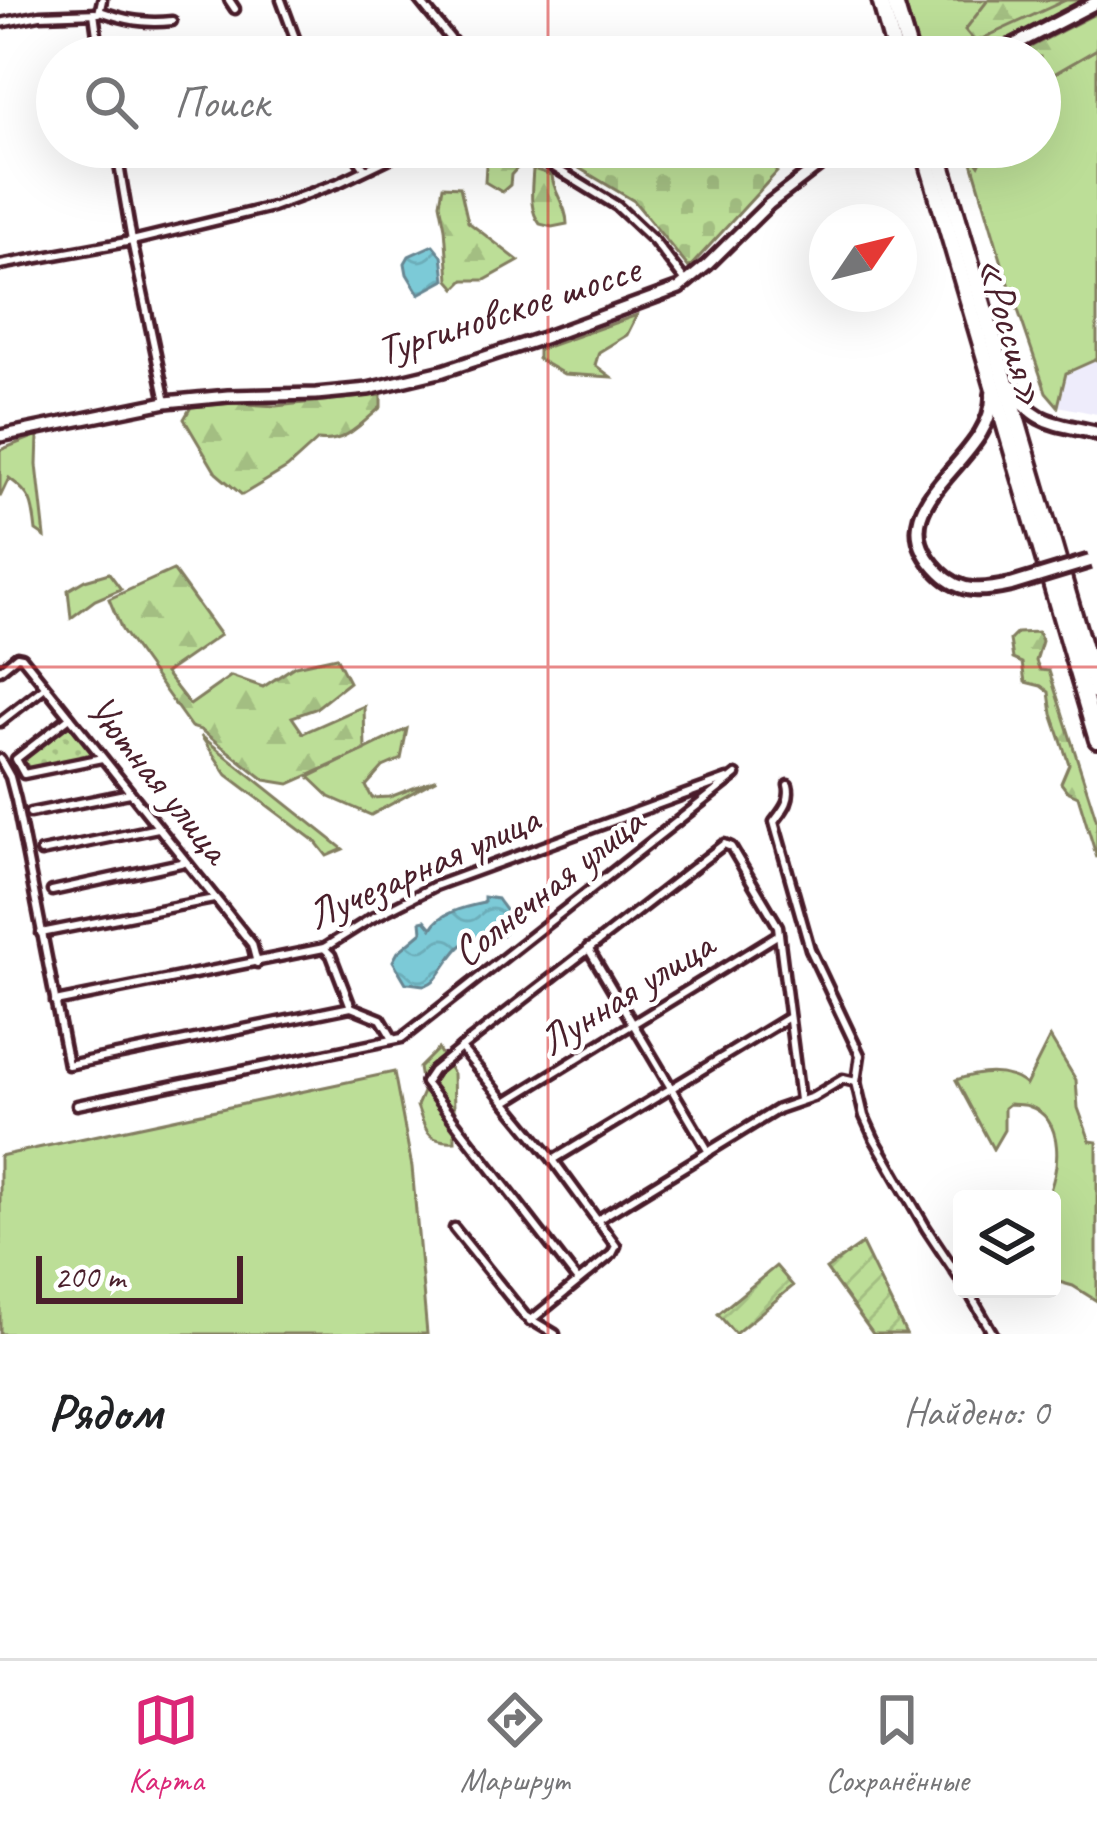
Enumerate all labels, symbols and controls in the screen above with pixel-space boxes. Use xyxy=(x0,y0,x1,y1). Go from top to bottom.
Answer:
search box xyxy=(36,36,1061,168)
icon: search xyxy=(78,69,144,135)
text: Поиск xyxy=(174,74,269,131)
north arrow xyxy=(809,204,917,312)
street label: Тургиновское шоссе xyxy=(370,242,649,377)
street label: «Россия» xyxy=(964,250,1058,412)
street label: Уютная улица xyxy=(74,684,244,877)
street label: Лучезарная улица xyxy=(299,791,550,942)
street label: Солнечная улица xyxy=(441,794,657,978)
street label: Лунная улица xyxy=(529,917,726,1067)
map controls xyxy=(953,1190,1061,1298)
button: layers xyxy=(953,1190,1061,1298)
scale bar xyxy=(36,1250,243,1303)
text: 200 m xyxy=(54,1256,125,1298)
text: Рядом xyxy=(48,1380,162,1444)
text: Найдено: 0 xyxy=(904,1388,1049,1437)
tab: Карта xyxy=(128,1687,204,1801)
tab: Маршрут xyxy=(460,1687,569,1801)
tab: Сохранённые xyxy=(825,1687,969,1801)

